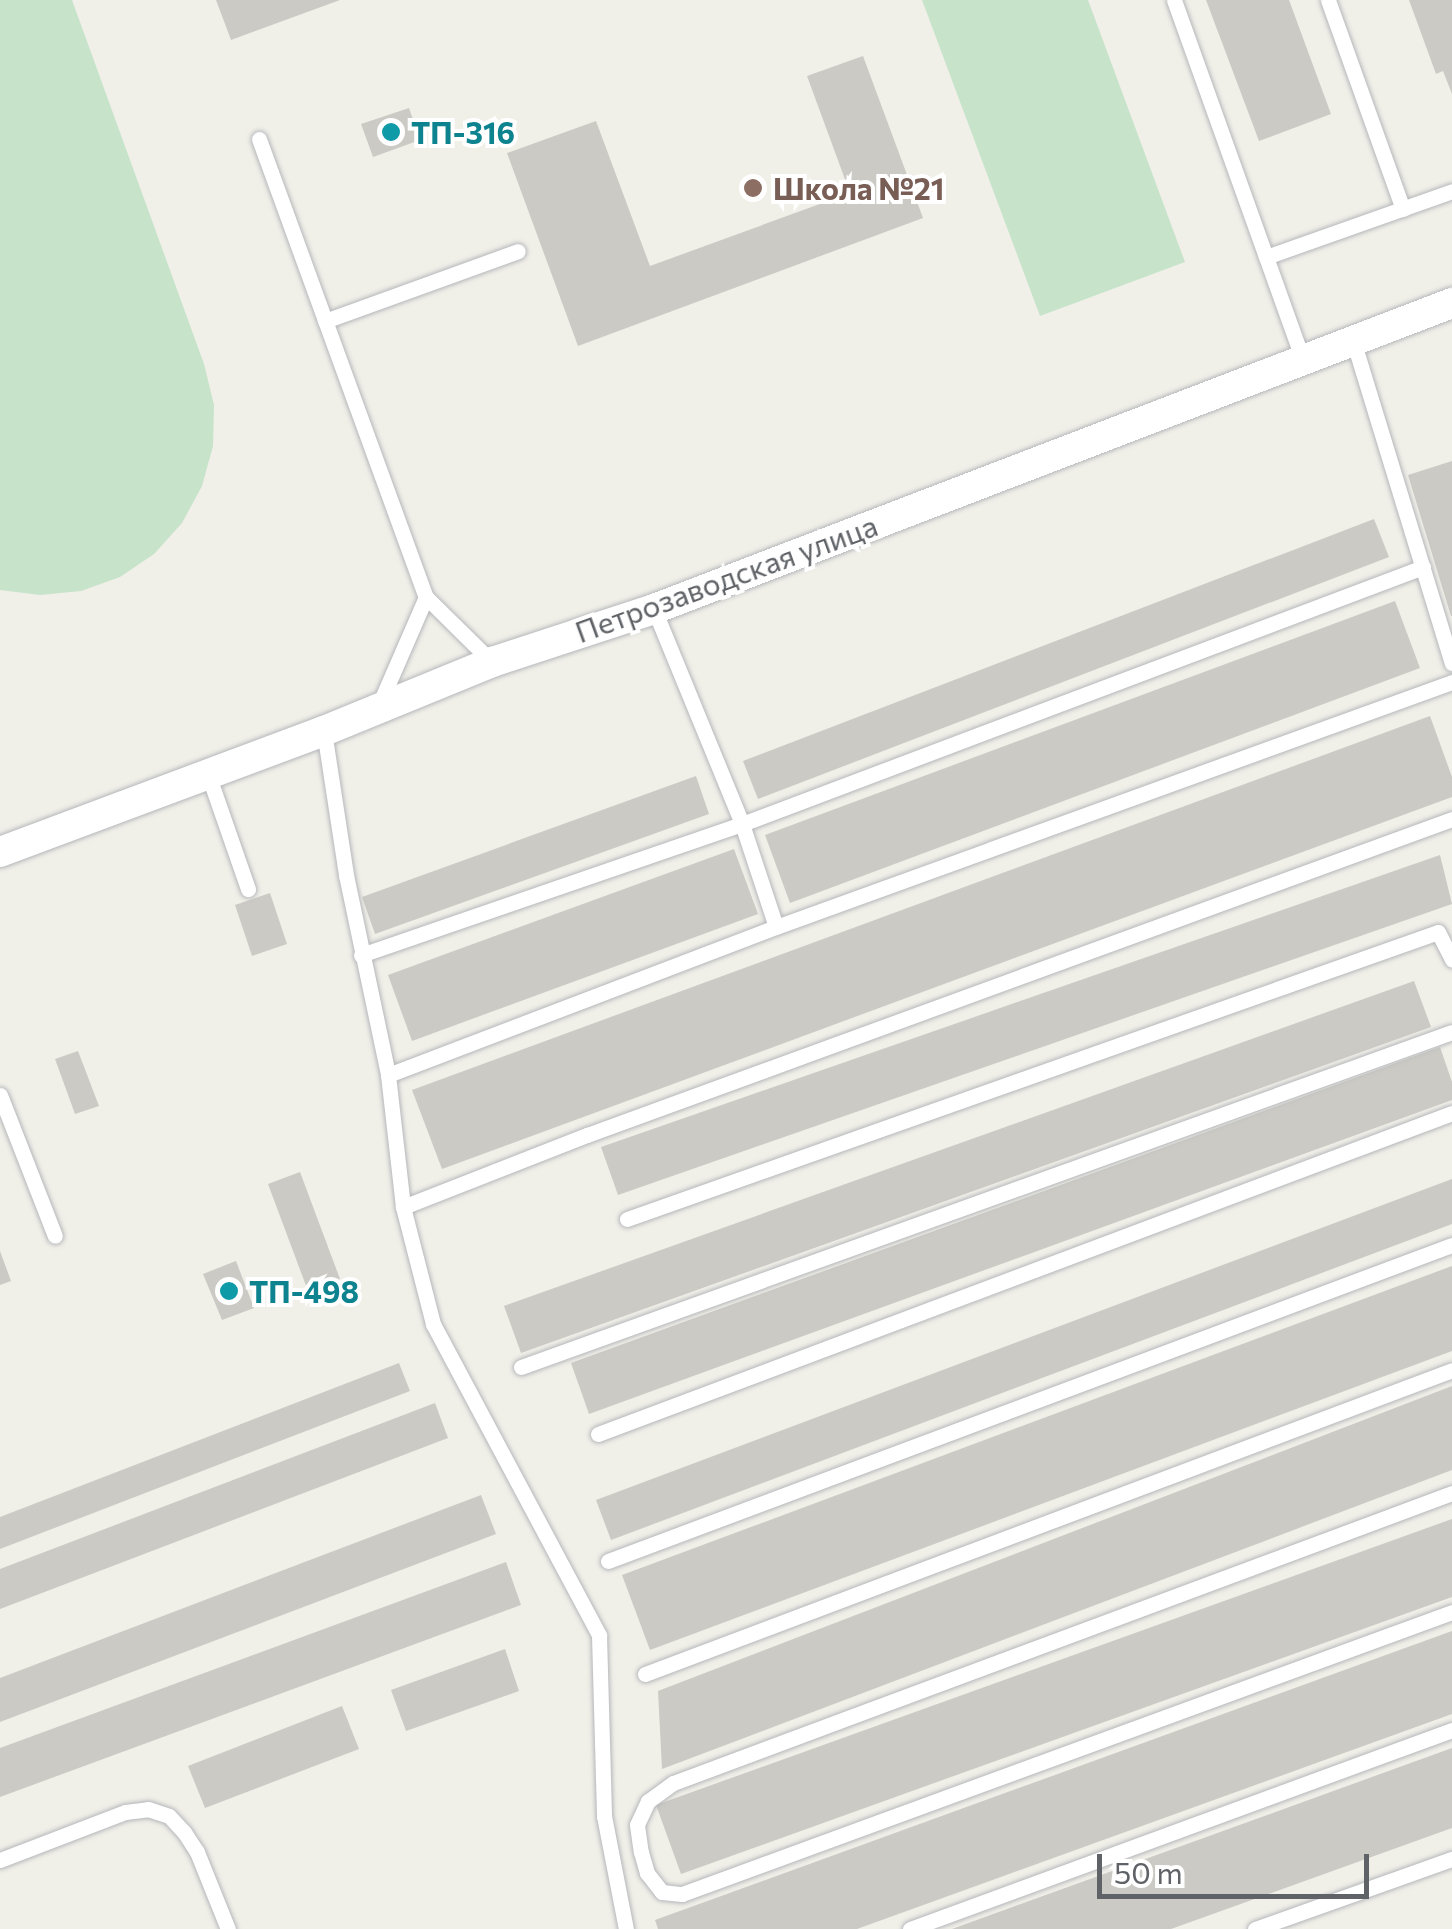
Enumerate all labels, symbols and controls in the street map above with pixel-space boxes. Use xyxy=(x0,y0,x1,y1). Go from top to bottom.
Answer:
place label: ТП-316 xyxy=(411,114,515,150)
marker: ТП-316 xyxy=(380,121,402,143)
place label: Школа №21 xyxy=(773,170,944,206)
marker: Школа №21 xyxy=(742,177,764,199)
street label: Петрозаводская улица xyxy=(570,507,882,649)
place label: ТП-498 xyxy=(249,1273,359,1309)
marker: ТП-498 xyxy=(218,1280,240,1302)
scale bar xyxy=(1102,1834,1374,1896)
text: 50 m xyxy=(1114,1853,1183,1890)

